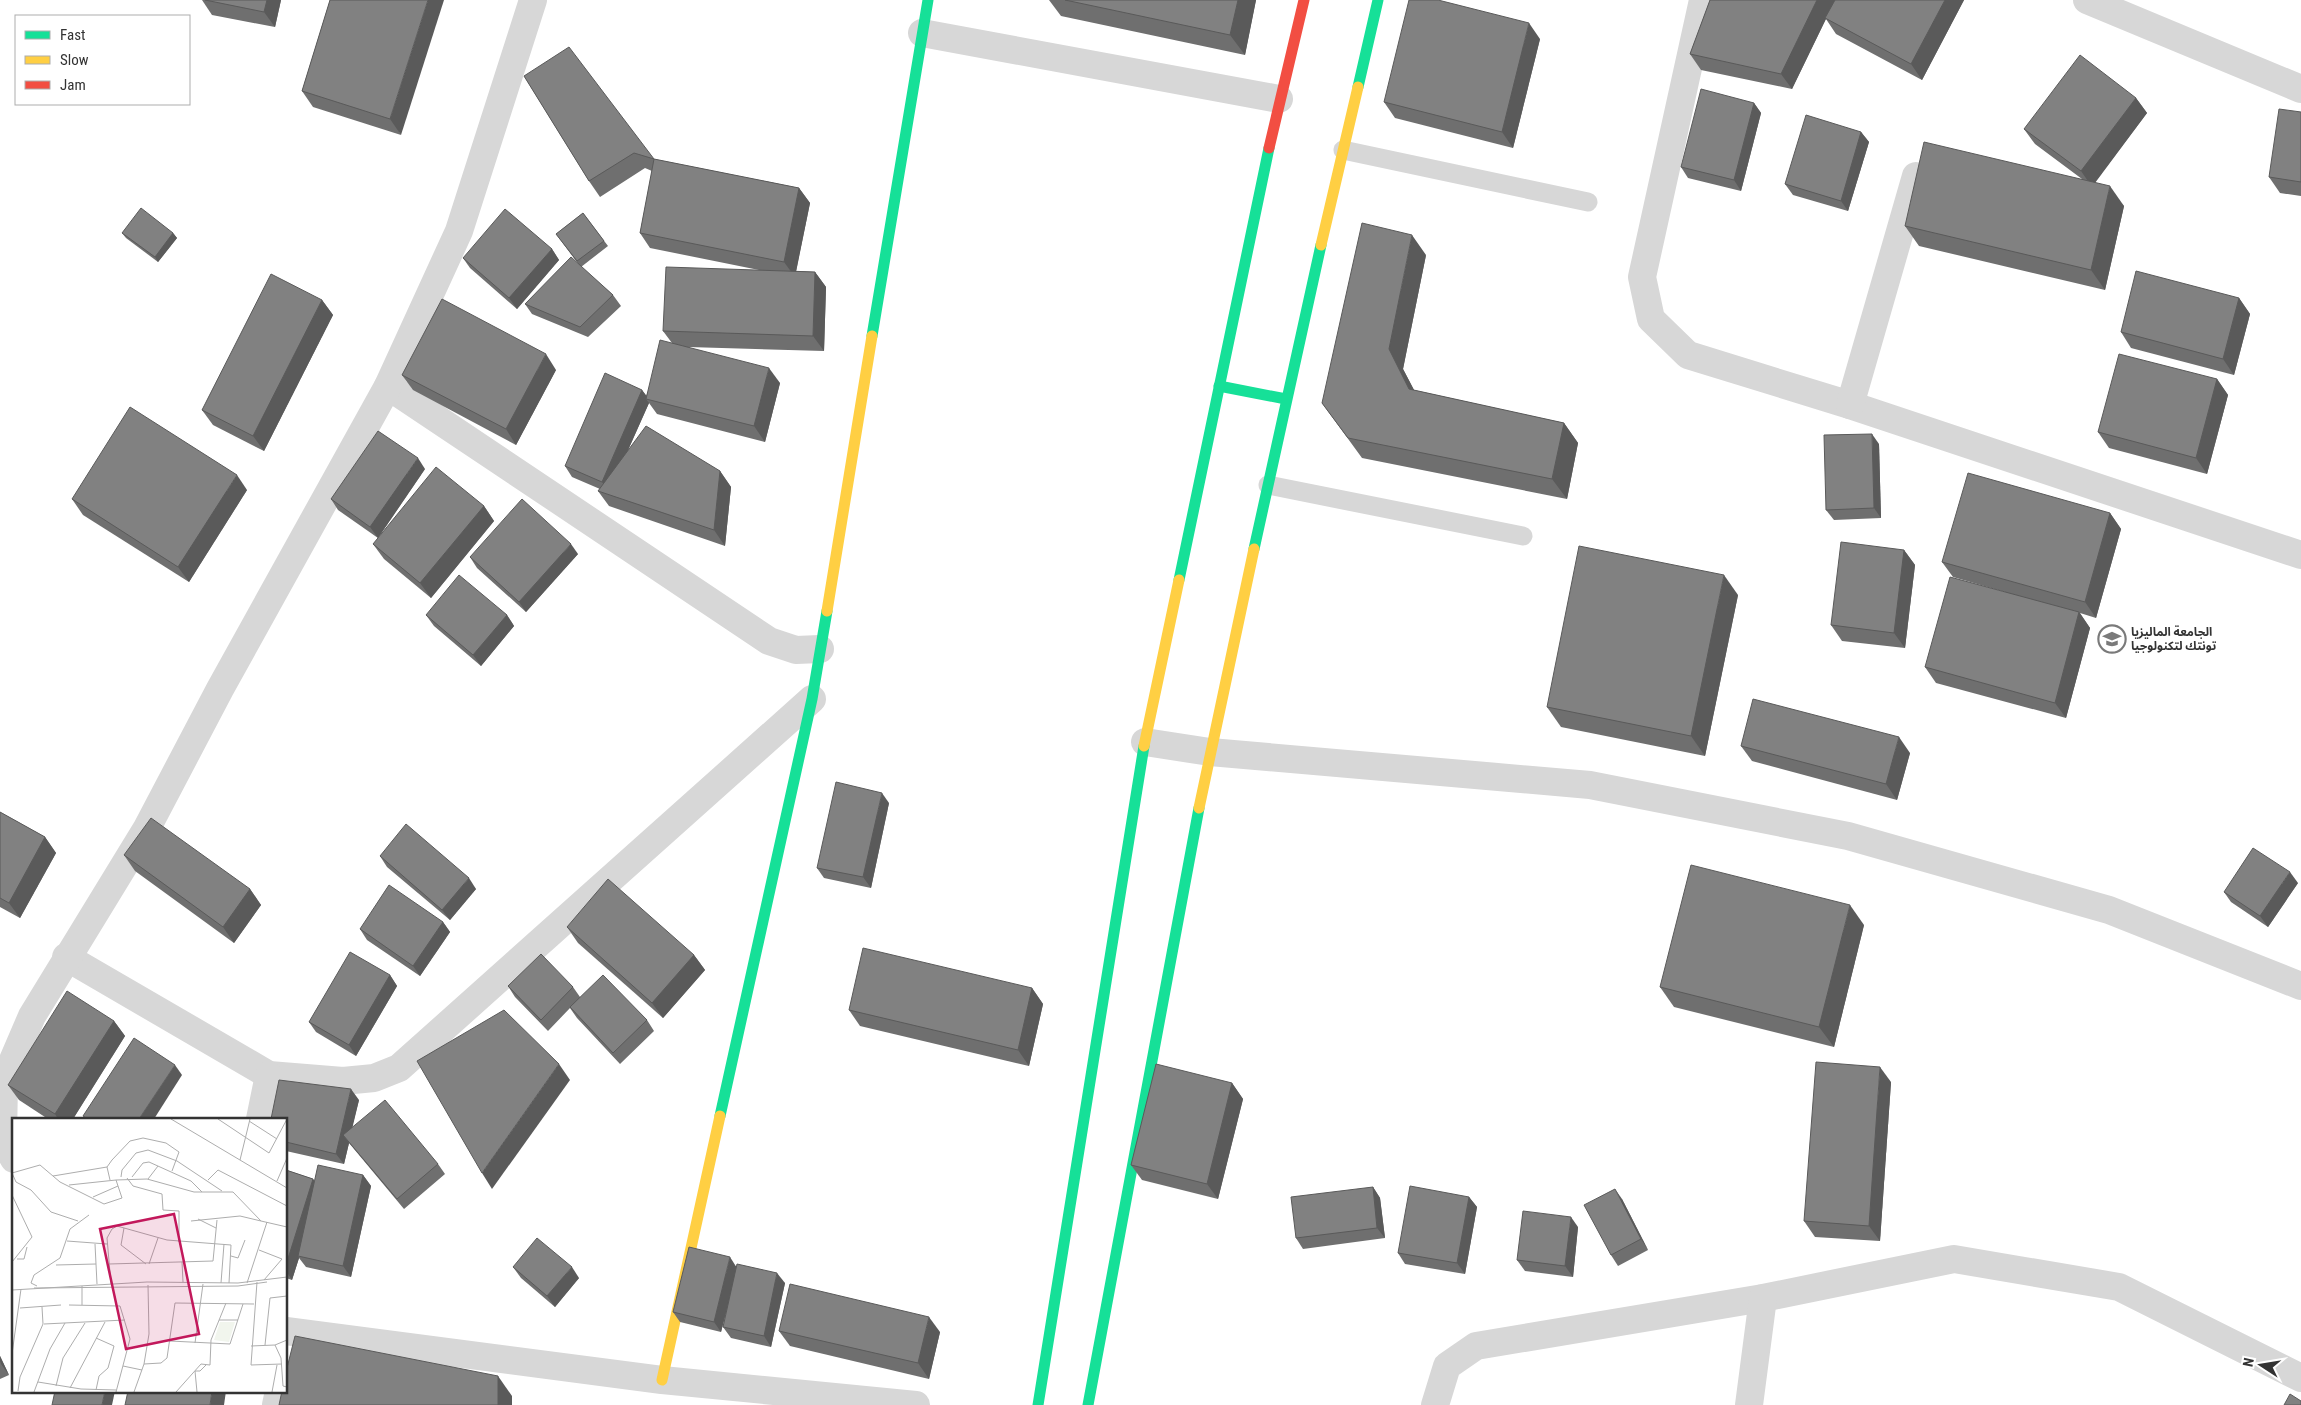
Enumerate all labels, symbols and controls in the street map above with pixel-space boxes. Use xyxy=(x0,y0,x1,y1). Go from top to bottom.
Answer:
legend xyxy=(15,15,190,105)
text: Fast xyxy=(60,26,85,44)
text: Slow xyxy=(60,51,89,69)
text: Jam xyxy=(60,76,86,94)
school or university icon: الجامعة الماليزيا تونتك لتكنولوجيا xyxy=(2097,624,2127,654)
place label: الجامعة الماليزيا تونتك لتكنولوجيا xyxy=(2131,625,2217,653)
inset map xyxy=(12,1118,288,1392)
north arrow xyxy=(2236,1340,2286,1390)
text: N xyxy=(2240,1356,2257,1368)

